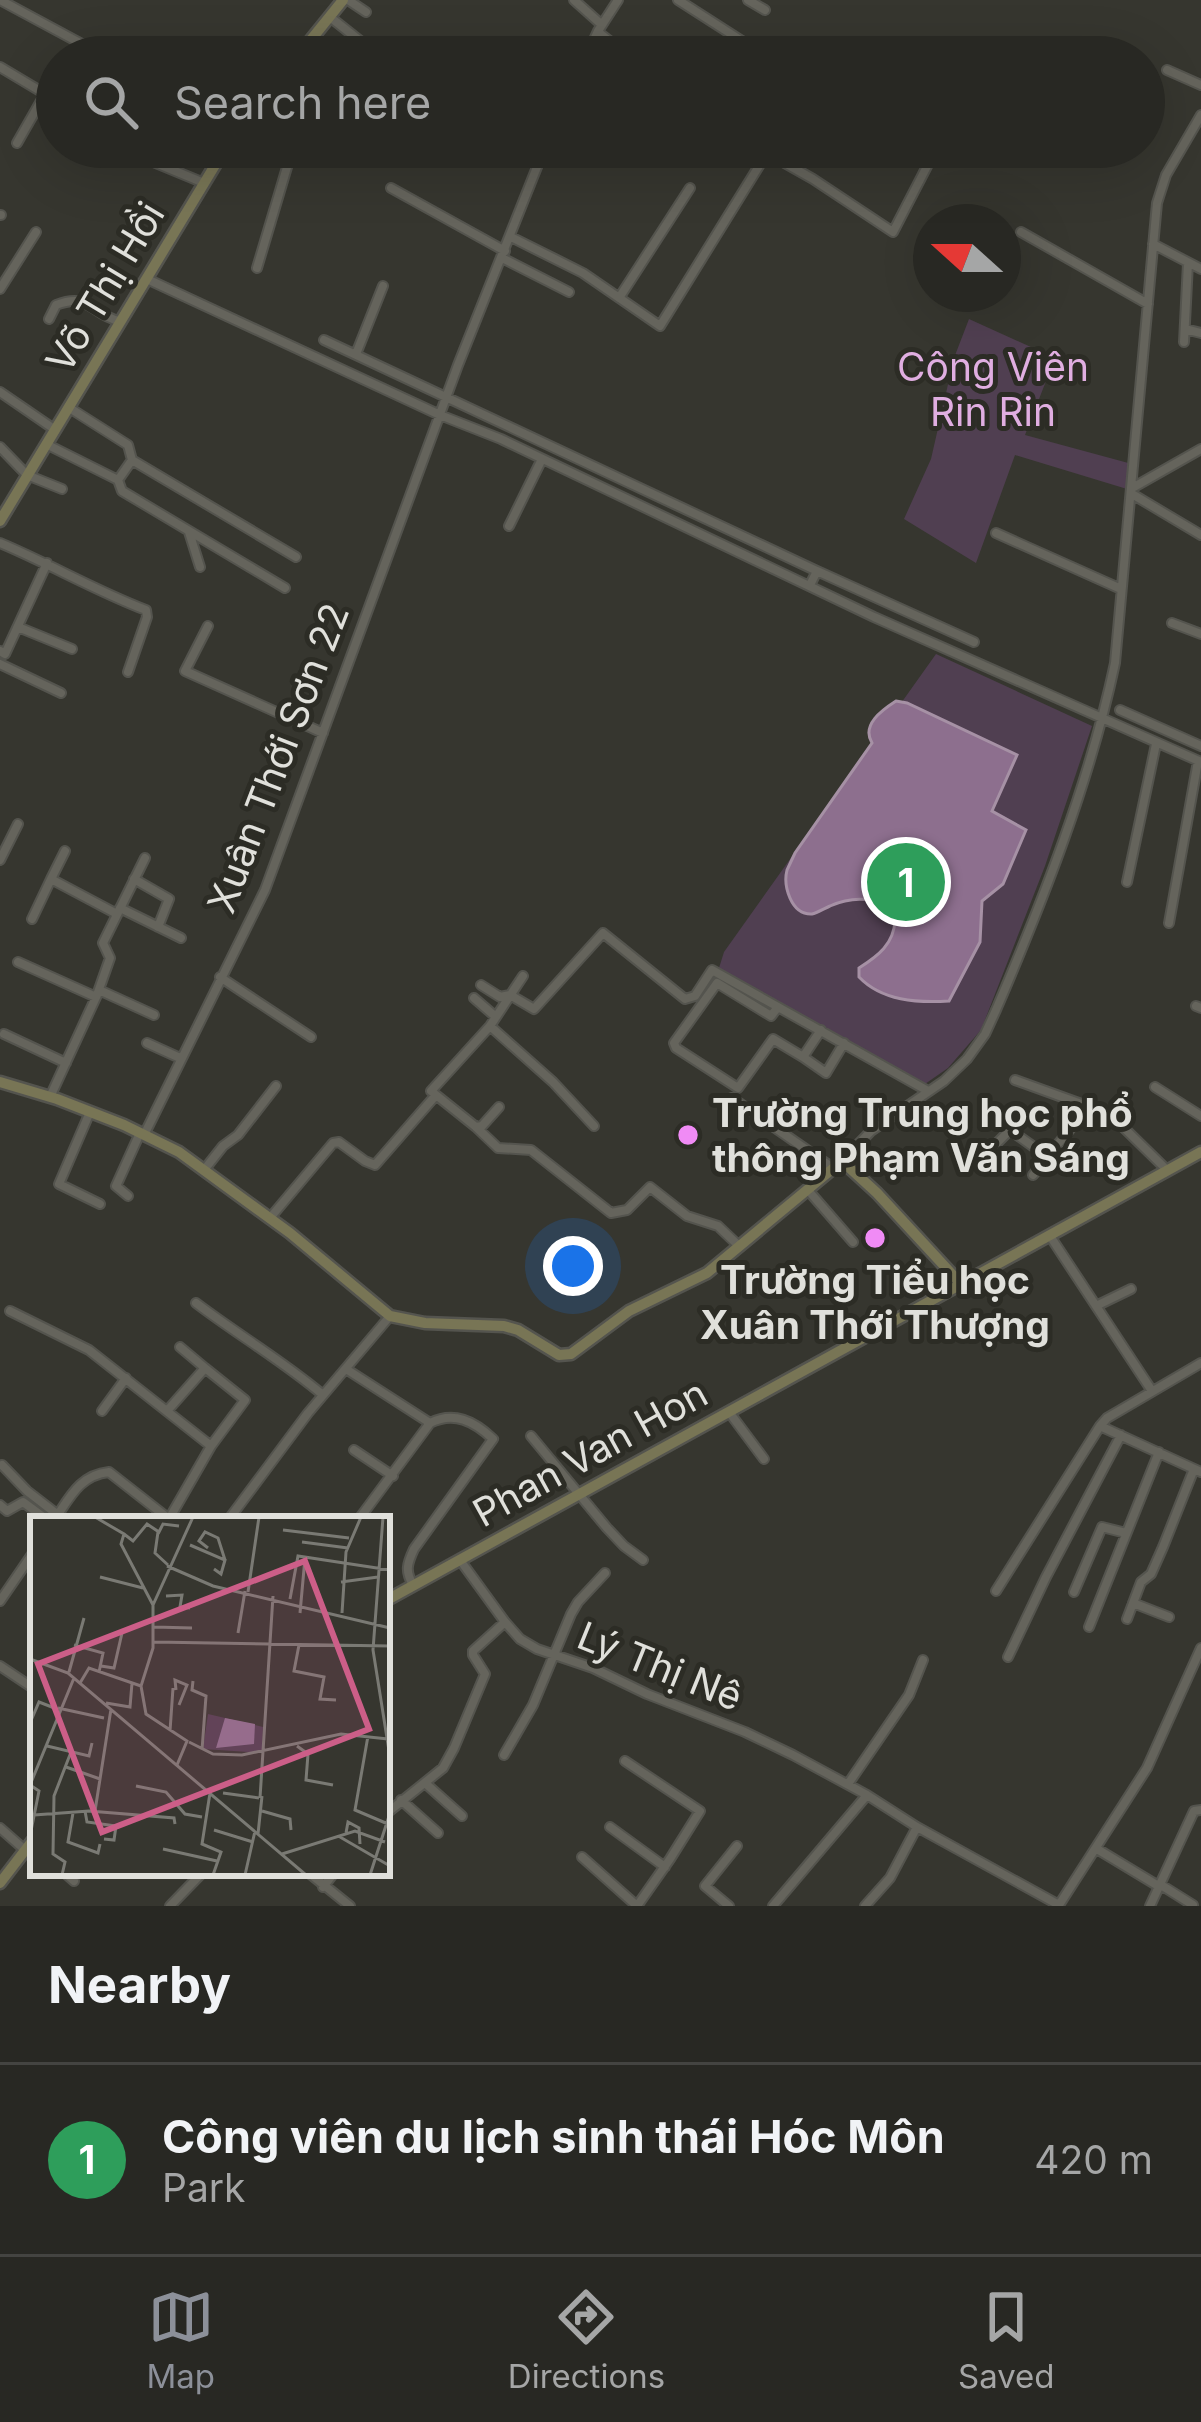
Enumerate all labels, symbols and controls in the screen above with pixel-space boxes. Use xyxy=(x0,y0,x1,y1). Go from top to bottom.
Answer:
search box xyxy=(36,36,1165,168)
icon: search xyxy=(78,69,144,135)
text: Search here xyxy=(174,75,431,130)
street label: Võ Thị Hồi xyxy=(36,193,174,380)
north arrow xyxy=(913,204,1021,312)
park label: Công Viên Rin Rin xyxy=(897,343,1089,435)
street label: Xuân Thới Sơn 22 xyxy=(197,597,358,919)
pin: 1 xyxy=(867,837,945,927)
place label: Trường Trung học phổ thông Phạm Văn Sáng xyxy=(712,1089,1133,1181)
marker: Trường Trung học phổ thông Phạm Văn Sáng xyxy=(675,1122,701,1148)
marker: Trường Tiểu học Xuân Thới Thượng xyxy=(862,1225,888,1251)
your location xyxy=(543,1236,603,1296)
place label: Trường Tiểu học Xuân Thới Thượng xyxy=(700,1256,1050,1348)
street label: Phan Van Hon xyxy=(465,1369,715,1536)
inset map xyxy=(30,1516,390,1876)
street label: Lý Thị Nê xyxy=(571,1611,749,1720)
text: Nearby xyxy=(48,1954,231,2015)
text: Công viên du lịch sinh thái Hóc Môn xyxy=(162,2109,945,2164)
text: 1 xyxy=(79,2136,95,2183)
text: 420 m xyxy=(1034,2136,1153,2183)
text: Park xyxy=(162,2164,246,2211)
tab: Map xyxy=(146,2284,215,2396)
tab: Directions xyxy=(508,2284,665,2396)
tab: Saved xyxy=(958,2284,1055,2396)

